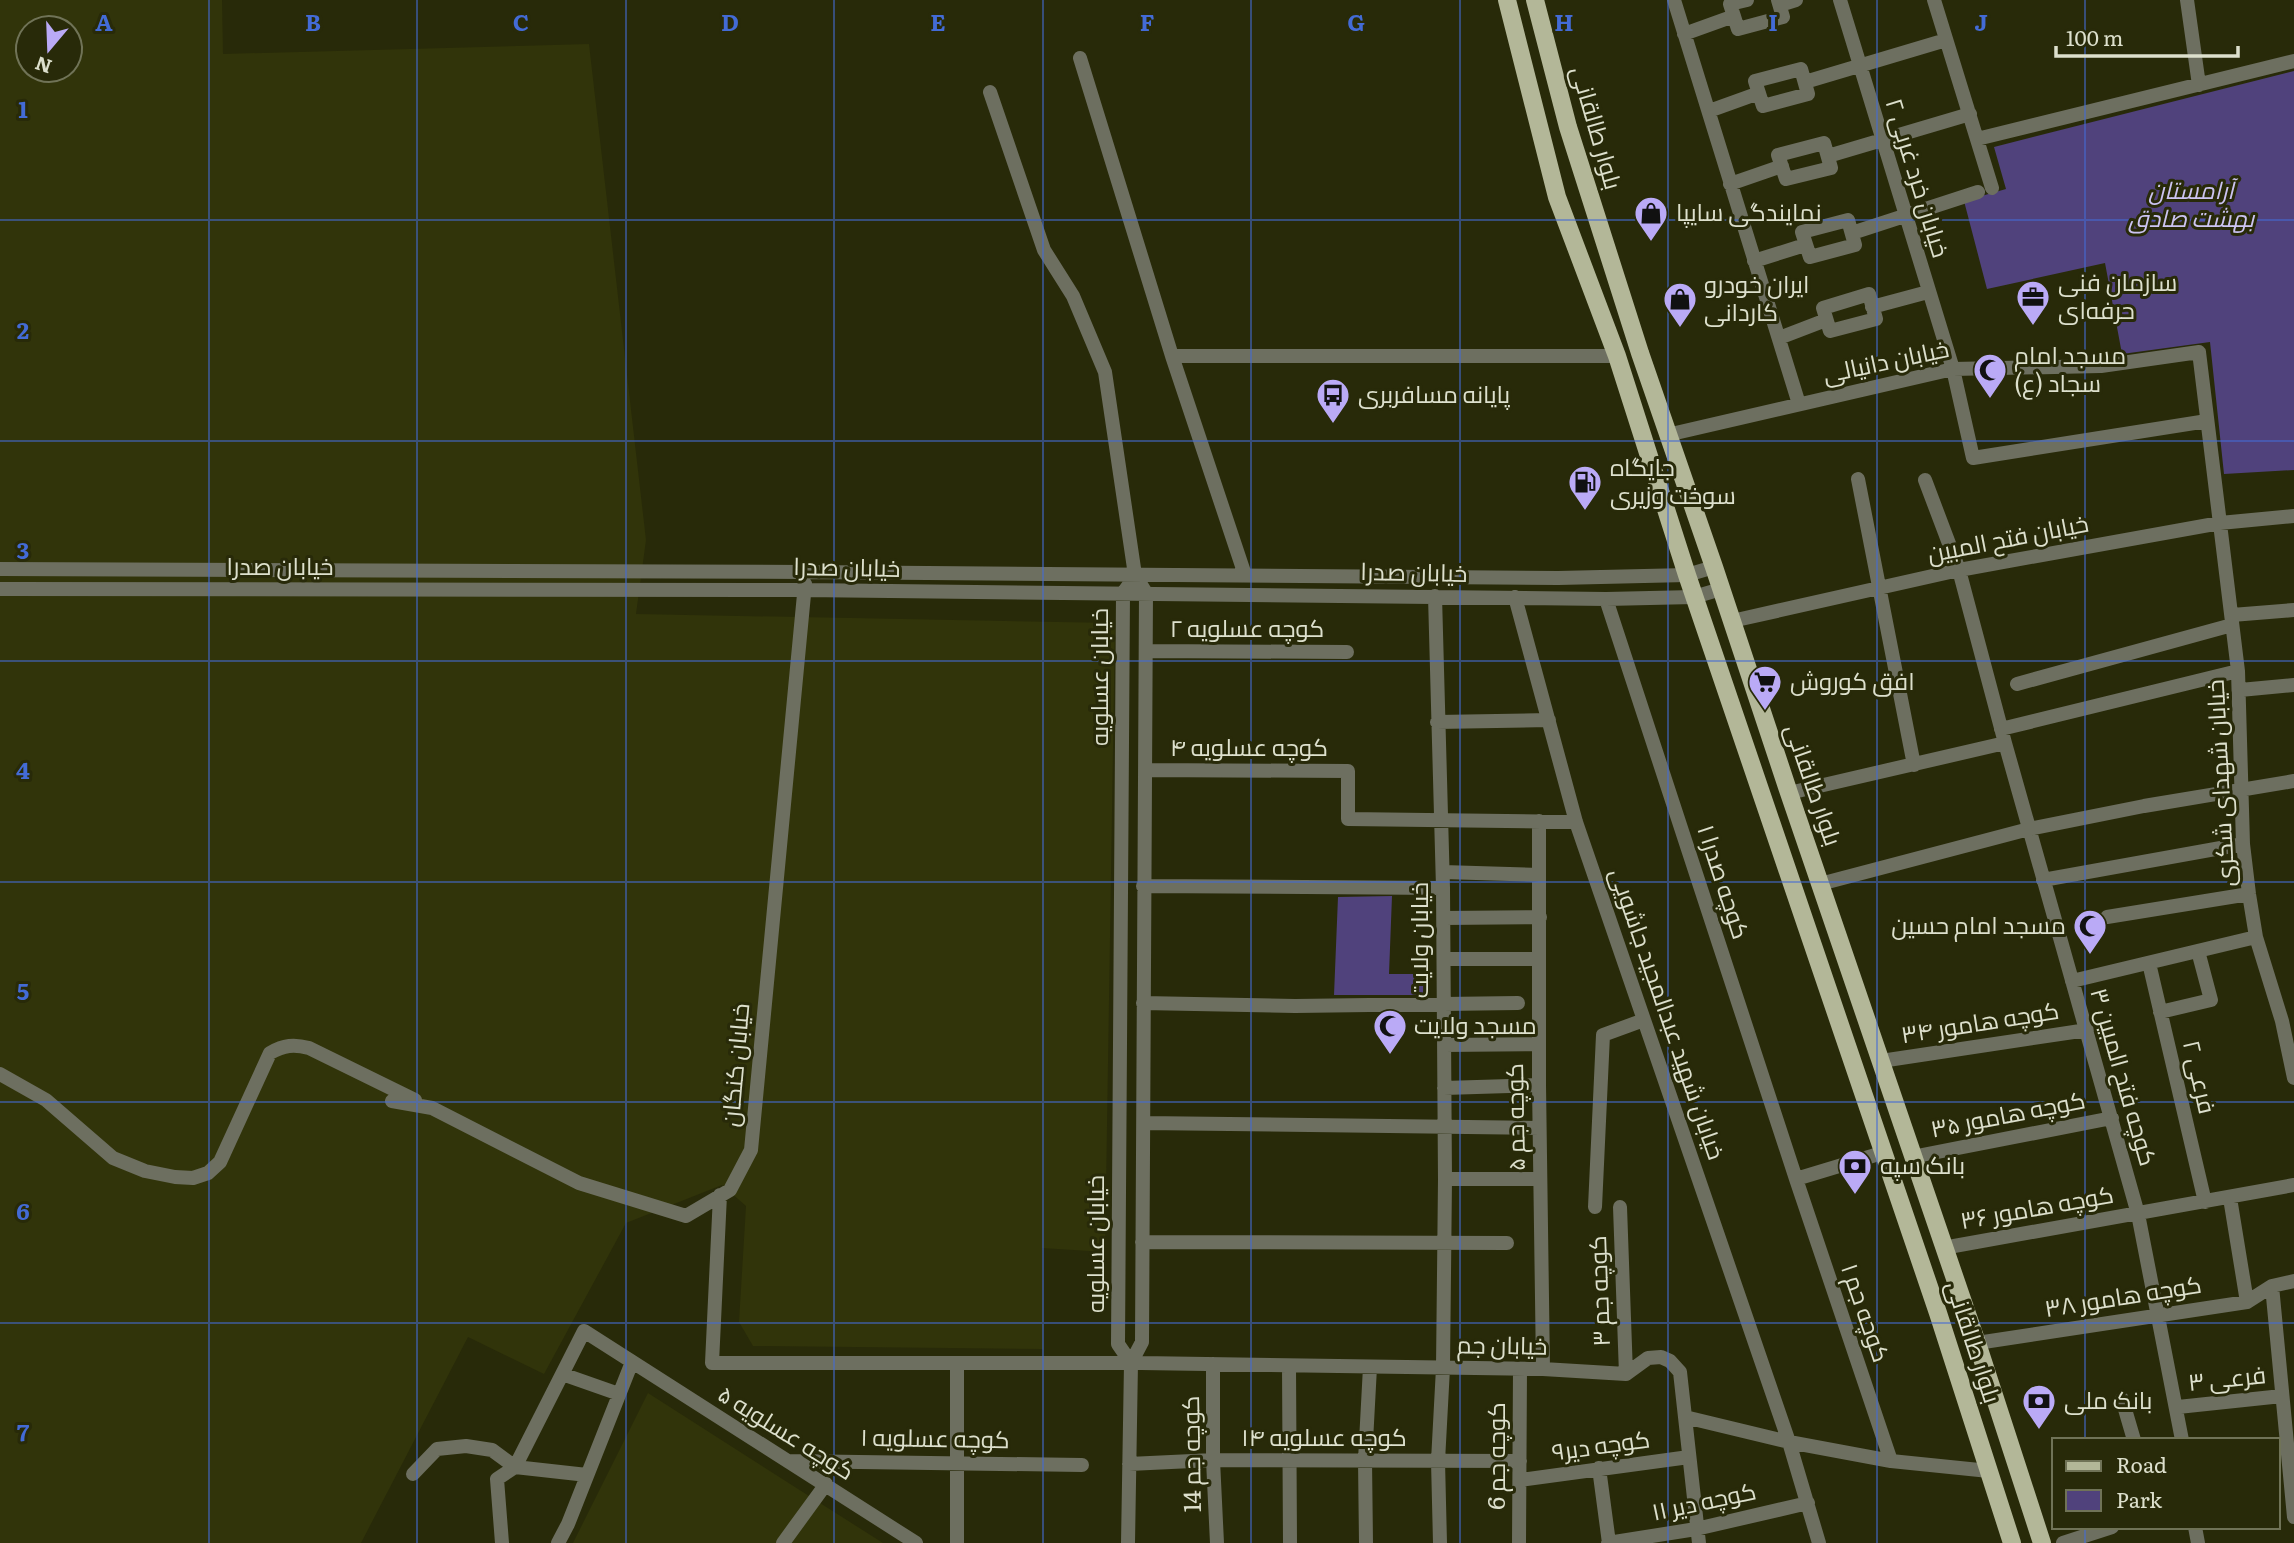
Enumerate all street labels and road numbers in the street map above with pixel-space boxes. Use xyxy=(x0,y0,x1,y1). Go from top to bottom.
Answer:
street label: بلوار طالقانی xyxy=(1564,62,1633,193)
street label: خیابان خرد غربی ۲ xyxy=(1879,93,1960,261)
street label: خیابان دانیالی xyxy=(1819,329,1952,390)
street label: خیابان فتح المبین xyxy=(1924,504,2091,570)
street label: خیابان صدرا xyxy=(226,547,334,582)
street label: خیابان صدرا xyxy=(793,547,901,584)
street label: خیابان صدرا xyxy=(1360,552,1468,589)
street label: خیابان عسلویه xyxy=(1080,608,1115,746)
street label: کوچه عسلویه ۲ xyxy=(1170,609,1324,645)
street label: خیابان شهدای شکری xyxy=(2196,679,2241,888)
street label: بلوار طالقانی xyxy=(1778,719,1853,850)
street label: کوچه عسلویه ۴ xyxy=(1170,728,1328,764)
street label: کوچه صدرا ۱ xyxy=(1689,820,1760,943)
street label: خیابان شهید عبدالمجید جاشویی xyxy=(1603,863,1736,1164)
street label: خیابان ولایت xyxy=(1400,882,1435,998)
street label: کوچه فتح المبین ۳ xyxy=(2082,983,2168,1170)
street label: کوچه هامور ۳۴ xyxy=(1898,991,2061,1051)
street label: خیابان کنگان xyxy=(711,1002,756,1128)
street label: فرعی ۲ xyxy=(2176,1036,2227,1117)
street label: کوچه جم ۵ xyxy=(1495,1063,1533,1171)
street label: کوچه هامور ۳۵ xyxy=(1927,1080,2088,1146)
street label: خیابان عسلویه xyxy=(1076,1175,1111,1313)
street label: کوچه هامور ۳۶ xyxy=(1957,1175,2116,1237)
street label: کوچه جم ۳ xyxy=(1578,1235,1618,1347)
street label: کوچه جم ۱ xyxy=(1833,1258,1901,1367)
street label: کوچه هامور ۳۸ xyxy=(2042,1265,2204,1325)
street label: بلوار طالقانی xyxy=(1939,1276,2012,1407)
street label: خیابان جم xyxy=(1456,1325,1548,1363)
street label: فرعی ۳ xyxy=(2186,1355,2267,1398)
street label: کوچه عسلویه ۵ xyxy=(712,1375,862,1488)
street label: کوچه جم 14 xyxy=(1171,1395,1209,1513)
street label: کوچه جم 6 xyxy=(1477,1402,1513,1510)
street label: کوچه عسلویه ۱ xyxy=(860,1418,1010,1456)
street label: کوچه عسلویه ۱۴ xyxy=(1241,1418,1407,1454)
street label: کوچه دیر۹ xyxy=(1549,1419,1652,1469)
street label: کوچه دیر ۱۱ xyxy=(1648,1471,1759,1529)

